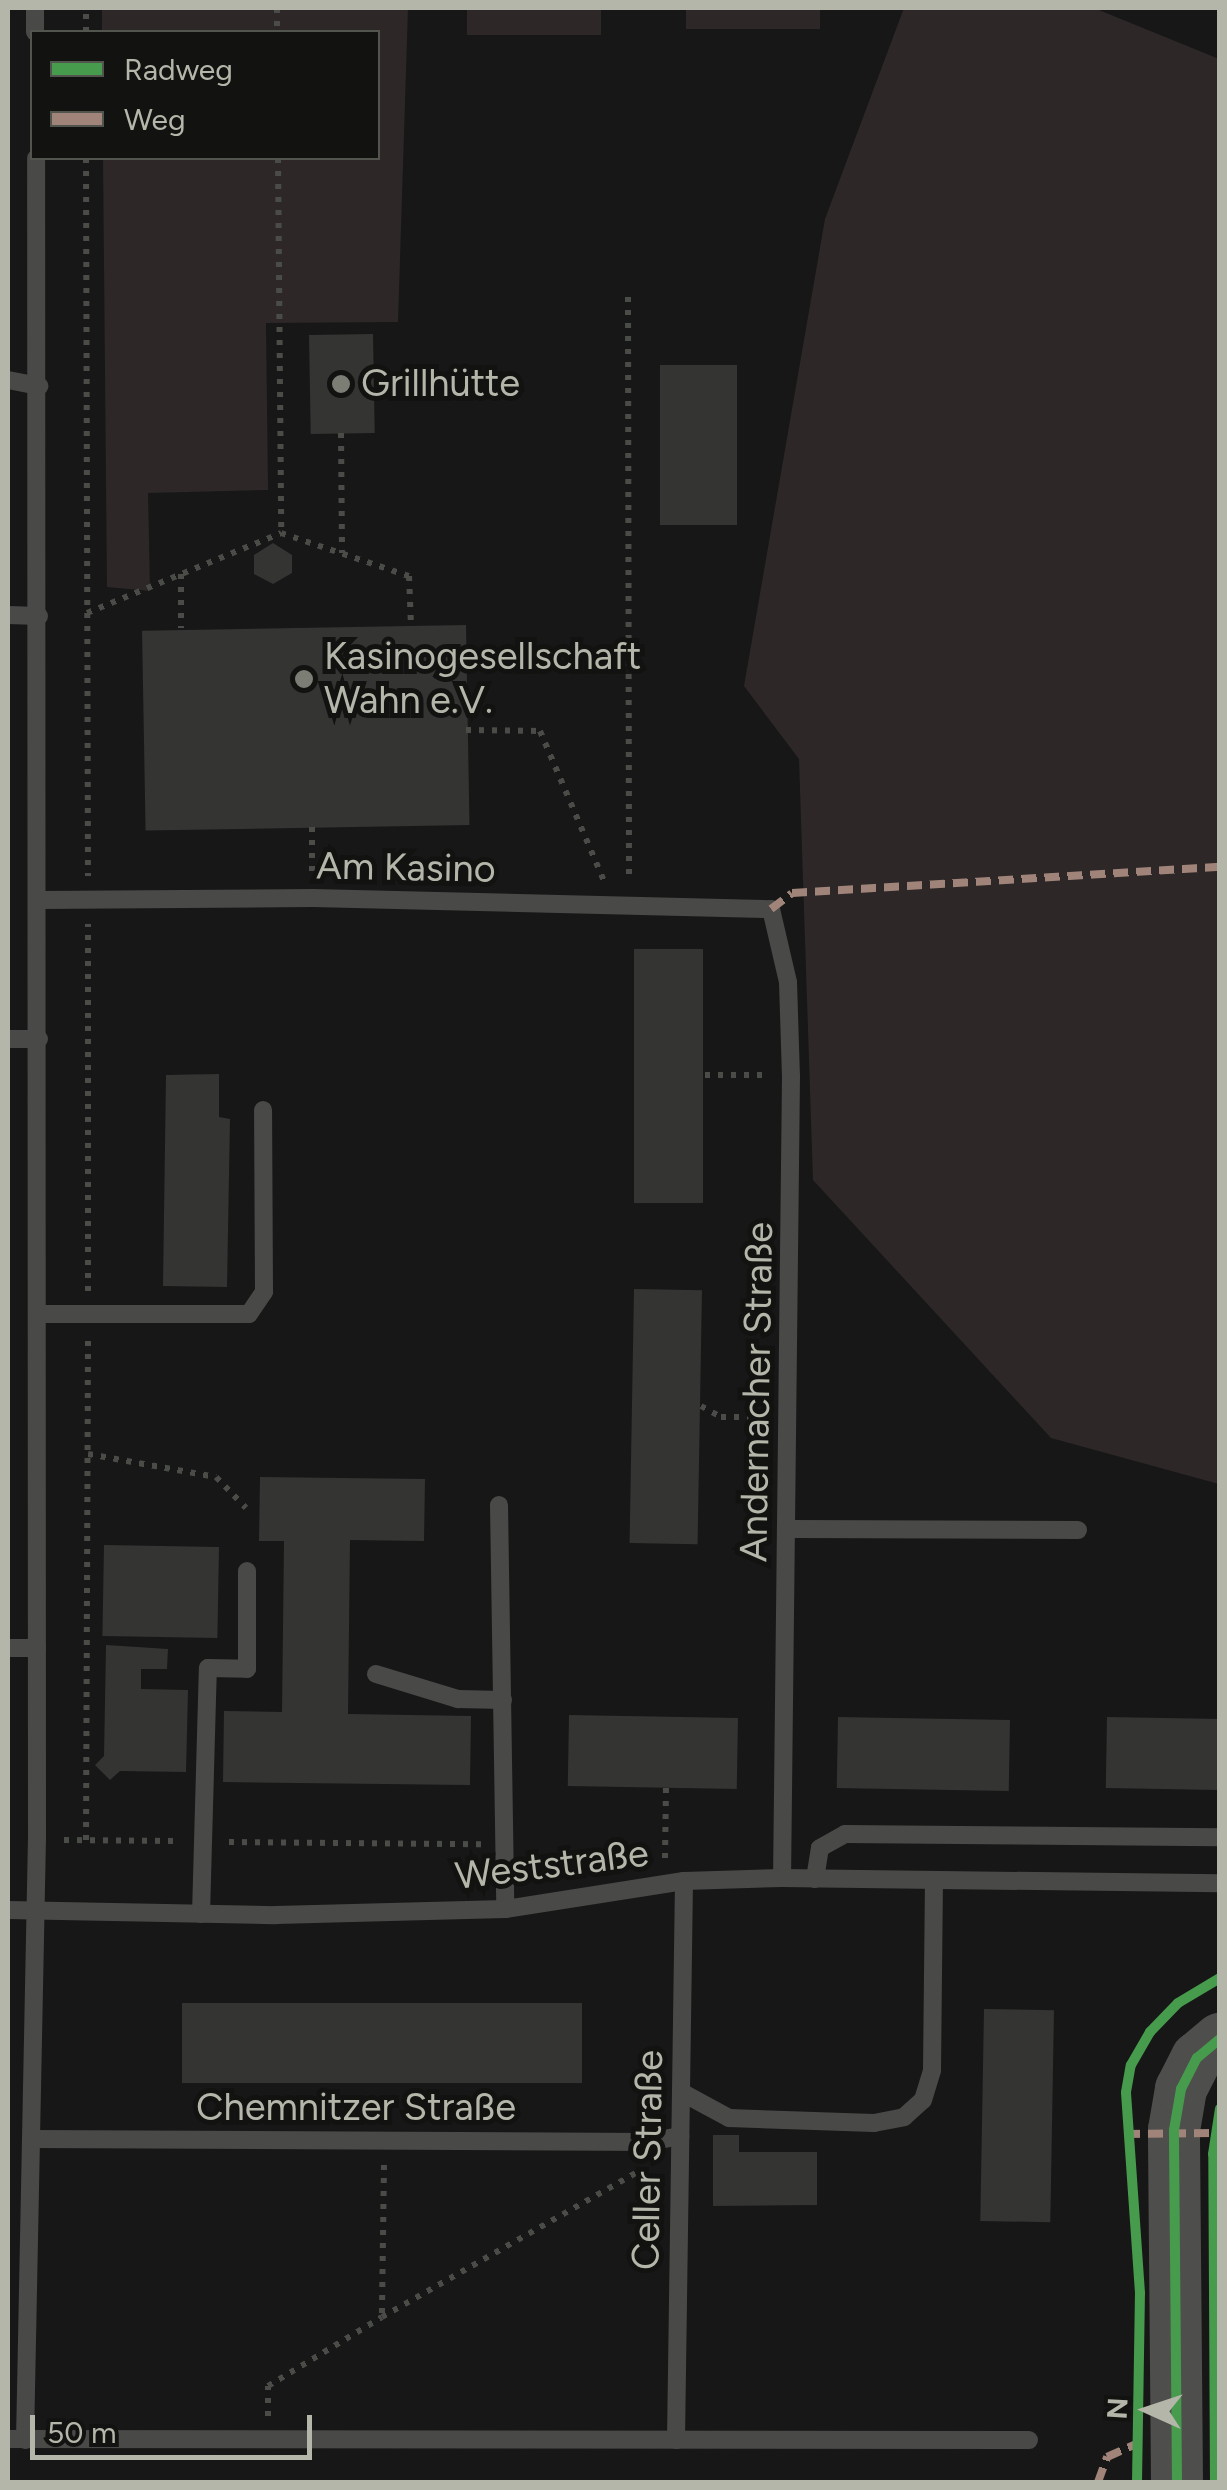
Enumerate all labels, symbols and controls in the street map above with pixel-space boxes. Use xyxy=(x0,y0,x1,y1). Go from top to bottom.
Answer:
legend xyxy=(30,30,380,160)
text: Radweg xyxy=(124,51,233,88)
text: Weg xyxy=(124,101,186,138)
place label: Grillhütte xyxy=(361,361,520,407)
marker: Grillhütte xyxy=(330,373,352,395)
place label: Kasinogesellschaft Wahn e.V. xyxy=(324,634,641,724)
marker: Kasinogesellschaft Wahn e.V. xyxy=(293,668,315,690)
street label: Am Kasino xyxy=(316,844,496,892)
street label: Andernacher Straße xyxy=(731,1222,783,1562)
street label: Weststraße xyxy=(453,1831,651,1899)
street label: Celler Straße xyxy=(623,2050,673,2270)
street label: Chemnitzer Straße xyxy=(196,2085,516,2131)
north arrow xyxy=(1097,2360,1197,2460)
scale bar xyxy=(35,2395,318,2457)
text: N xyxy=(1099,2397,1135,2420)
text: 50 m xyxy=(47,2414,116,2451)

